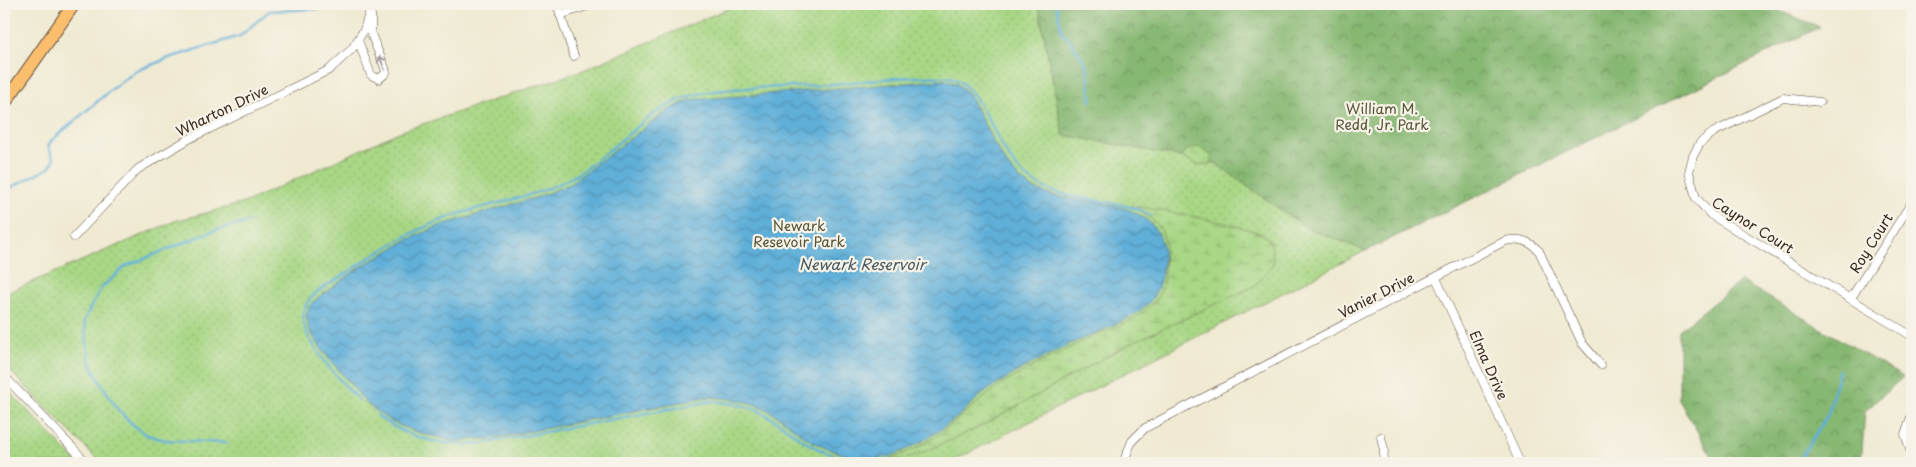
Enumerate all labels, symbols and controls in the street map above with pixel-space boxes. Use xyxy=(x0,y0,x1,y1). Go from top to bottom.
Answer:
one-way arrow xyxy=(377,56,386,71)
street label: Wharton Drive xyxy=(172,79,272,141)
park label: William M. Redd, Jr. Park xyxy=(1335,98,1429,135)
street label: Caynor Court xyxy=(1708,191,1798,259)
street label: Roy Court xyxy=(1844,209,1898,277)
park label: Newark Resevoir Park xyxy=(753,215,846,252)
water label: Newark Reservoir xyxy=(799,252,928,275)
street label: Vanier Drive xyxy=(1334,267,1418,323)
street label: Elma Drive xyxy=(1464,327,1514,403)

